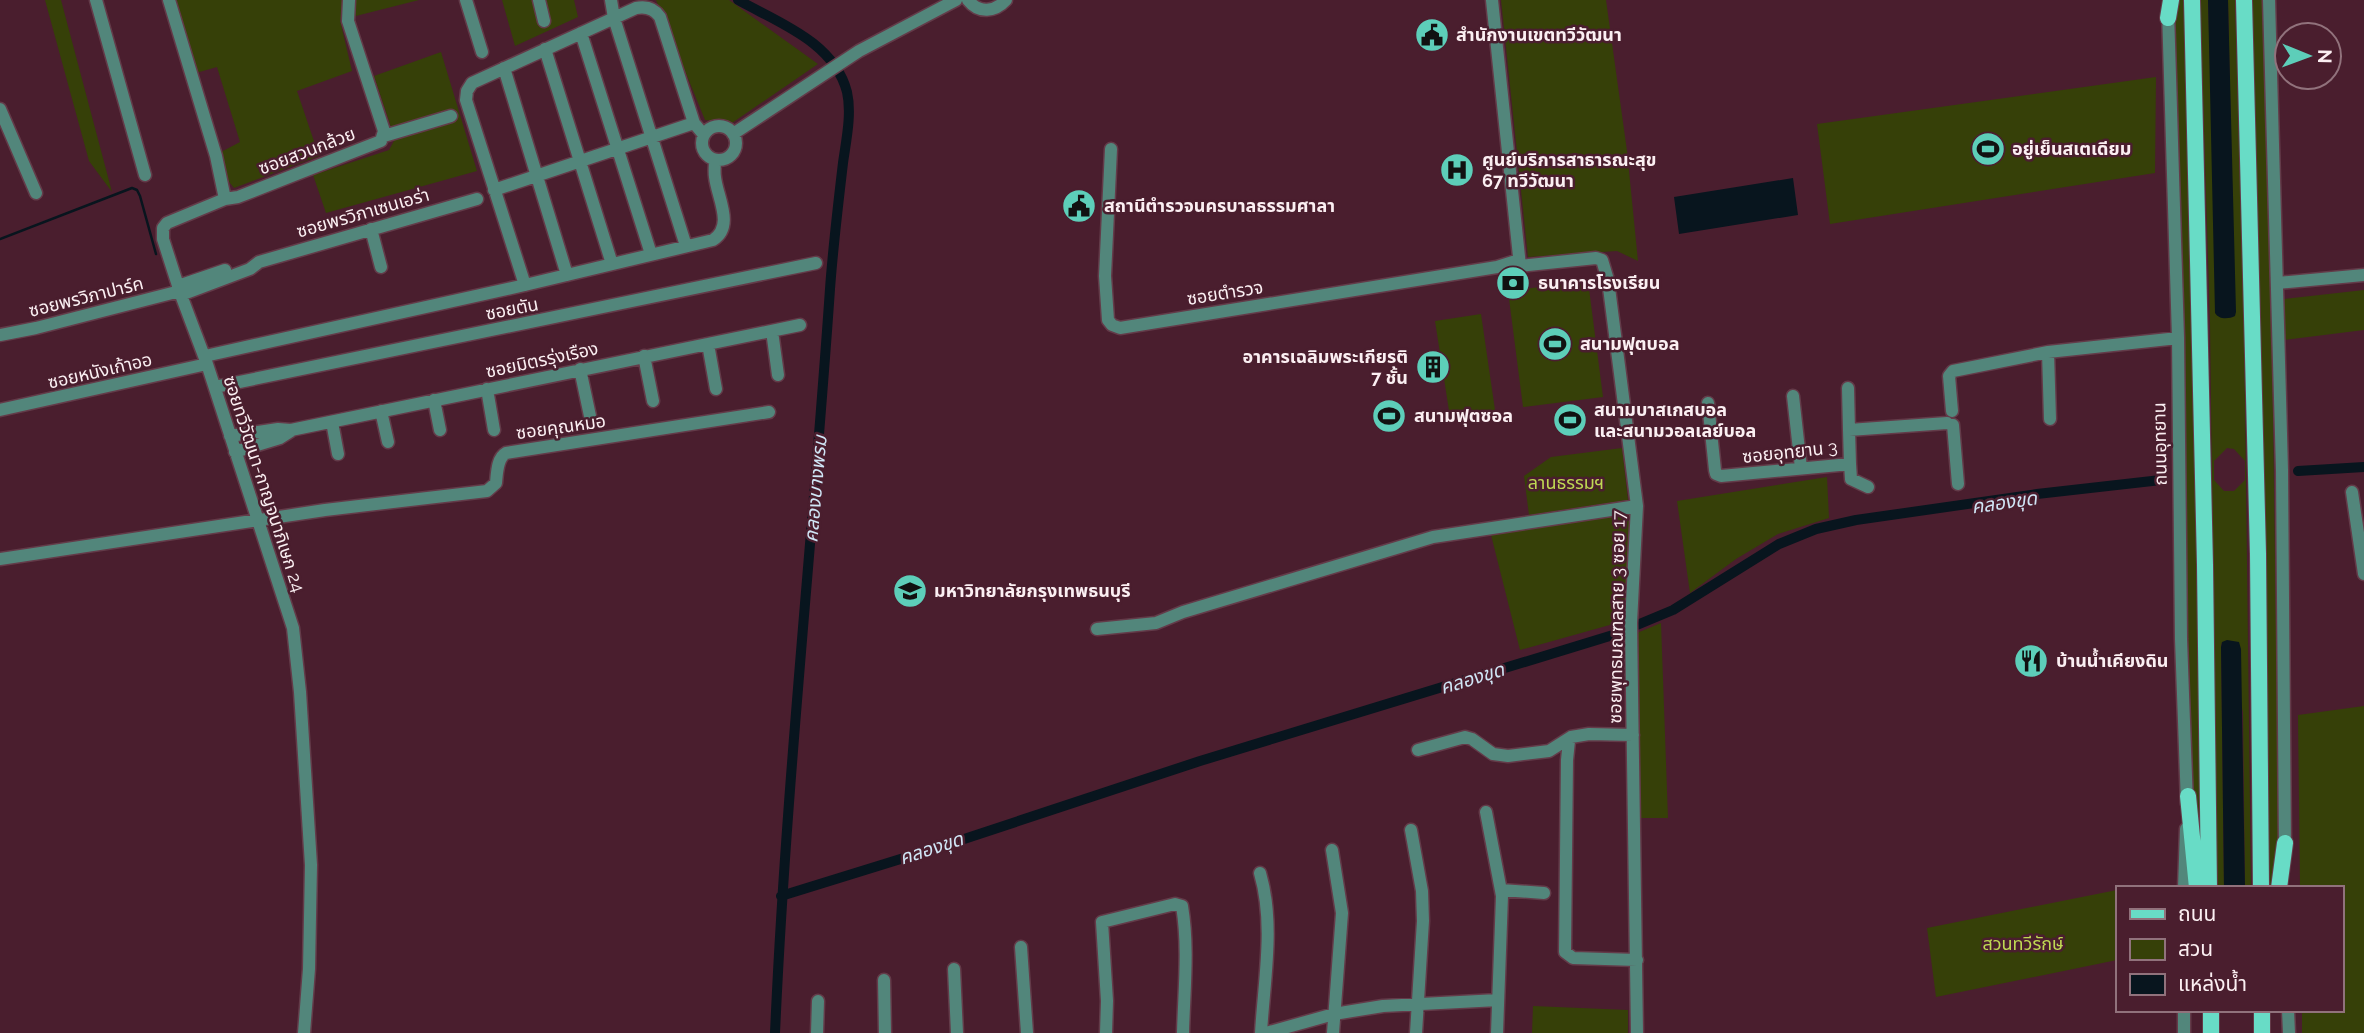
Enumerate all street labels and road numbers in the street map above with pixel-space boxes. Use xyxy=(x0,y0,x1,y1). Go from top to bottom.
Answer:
street label: ซอยสวนกล้วย xyxy=(256,122,358,179)
street label: ซอยพรวิภาเซนเอร่า xyxy=(294,184,432,242)
street label: ซอยพรวิภาปาร์ค xyxy=(26,272,145,321)
street label: ซอยตำรวจ xyxy=(1185,276,1265,309)
street label: ซอยตัน xyxy=(484,293,540,324)
street label: ซอยมิตรรุ่งเรือง xyxy=(484,337,600,383)
street label: ซอยหนังเก้าออ xyxy=(46,348,154,393)
street label: ซอยทวีวัฒนา-กาญจนาภิเษก 24 xyxy=(220,373,309,595)
street label: ถนนอุทยาน xyxy=(2148,402,2172,486)
street label: ซอยคุณหมอ xyxy=(515,410,607,444)
street label: ซอยอุทยาน 3 xyxy=(1741,436,1839,468)
street label: ซอยพุทธมณฑลสาย 3 ซอย 17 xyxy=(1604,510,1630,724)

